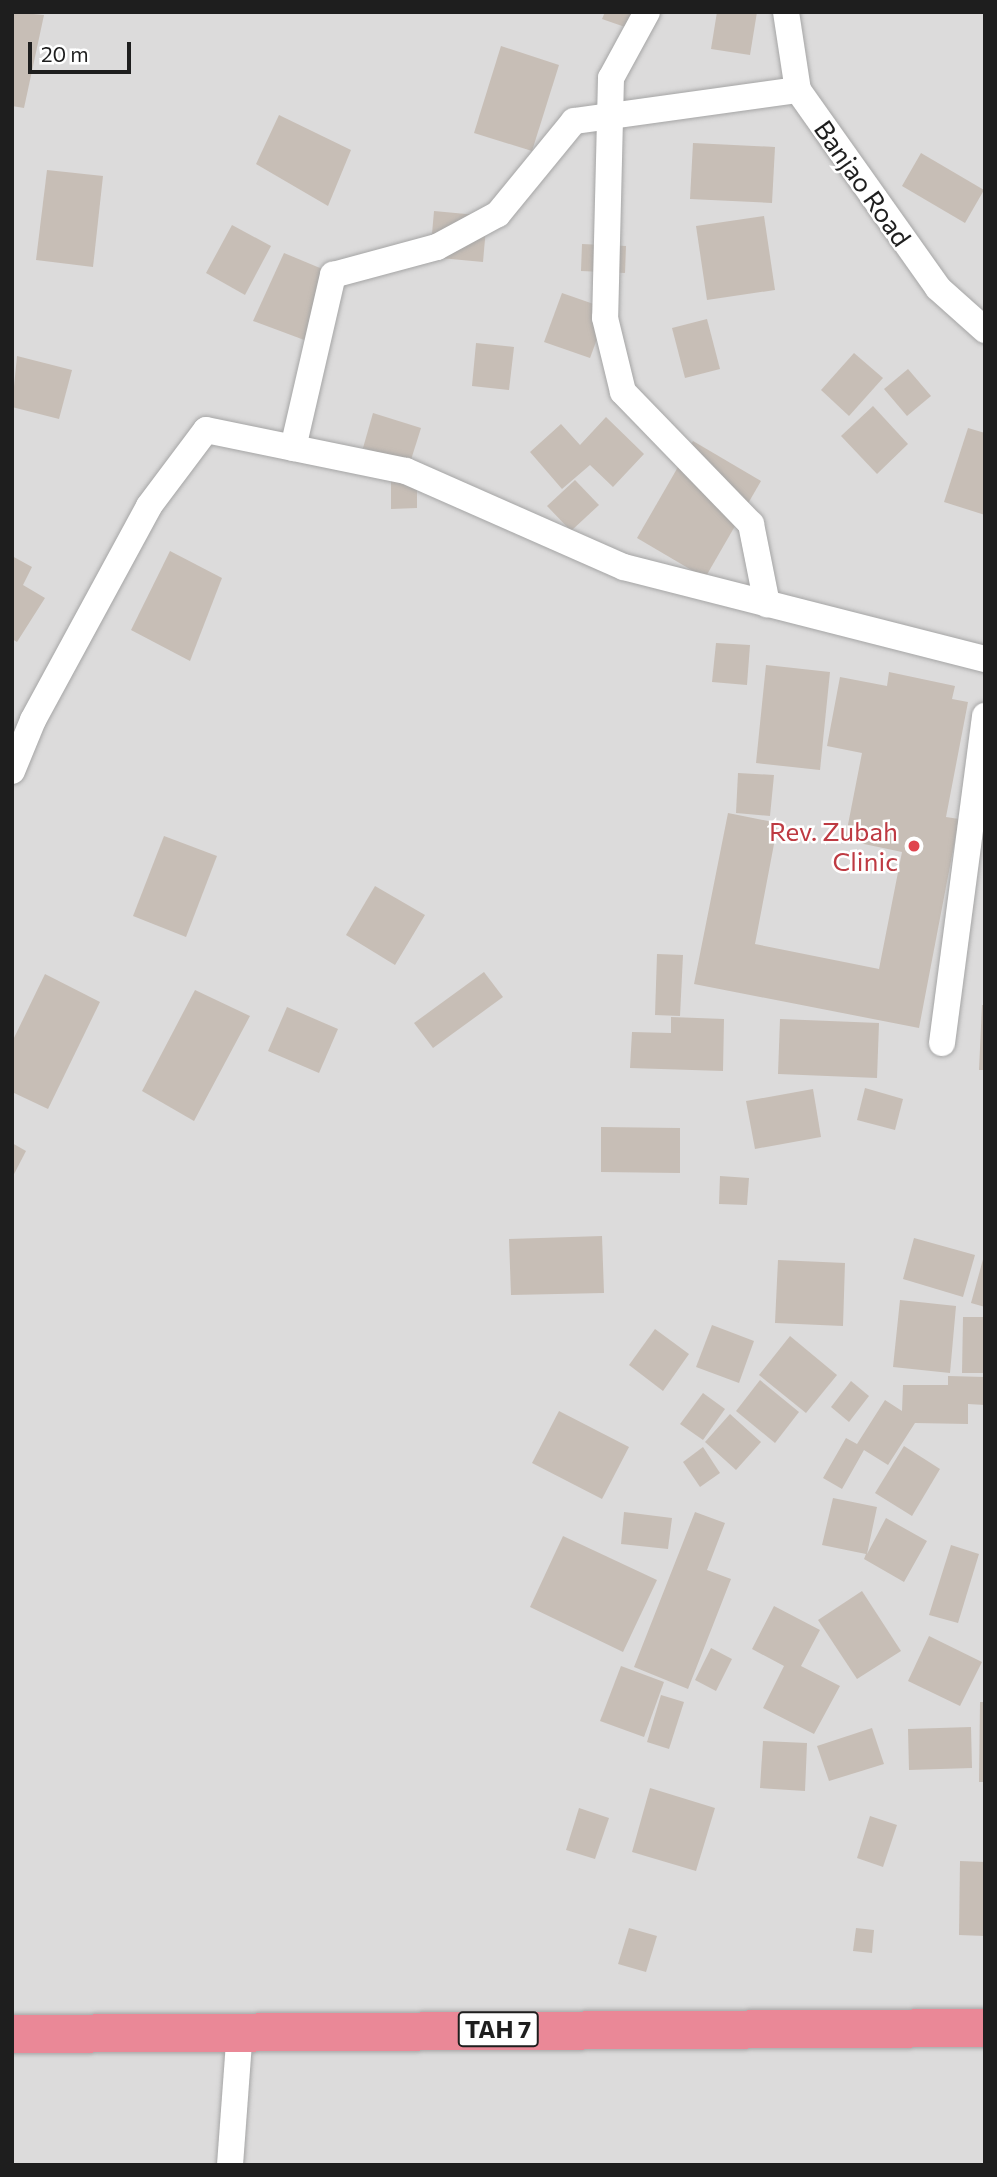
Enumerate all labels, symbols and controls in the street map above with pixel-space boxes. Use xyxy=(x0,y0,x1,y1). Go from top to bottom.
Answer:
scale bar xyxy=(32,28,135,72)
text: 20 m xyxy=(41,41,89,66)
street label: Banjao Road xyxy=(808,114,918,252)
place label: Rev. Zubah Clinic xyxy=(769,815,898,876)
marker: Rev. Zubah Clinic xyxy=(904,836,924,856)
road number: TAH 7 xyxy=(458,2008,538,2050)

